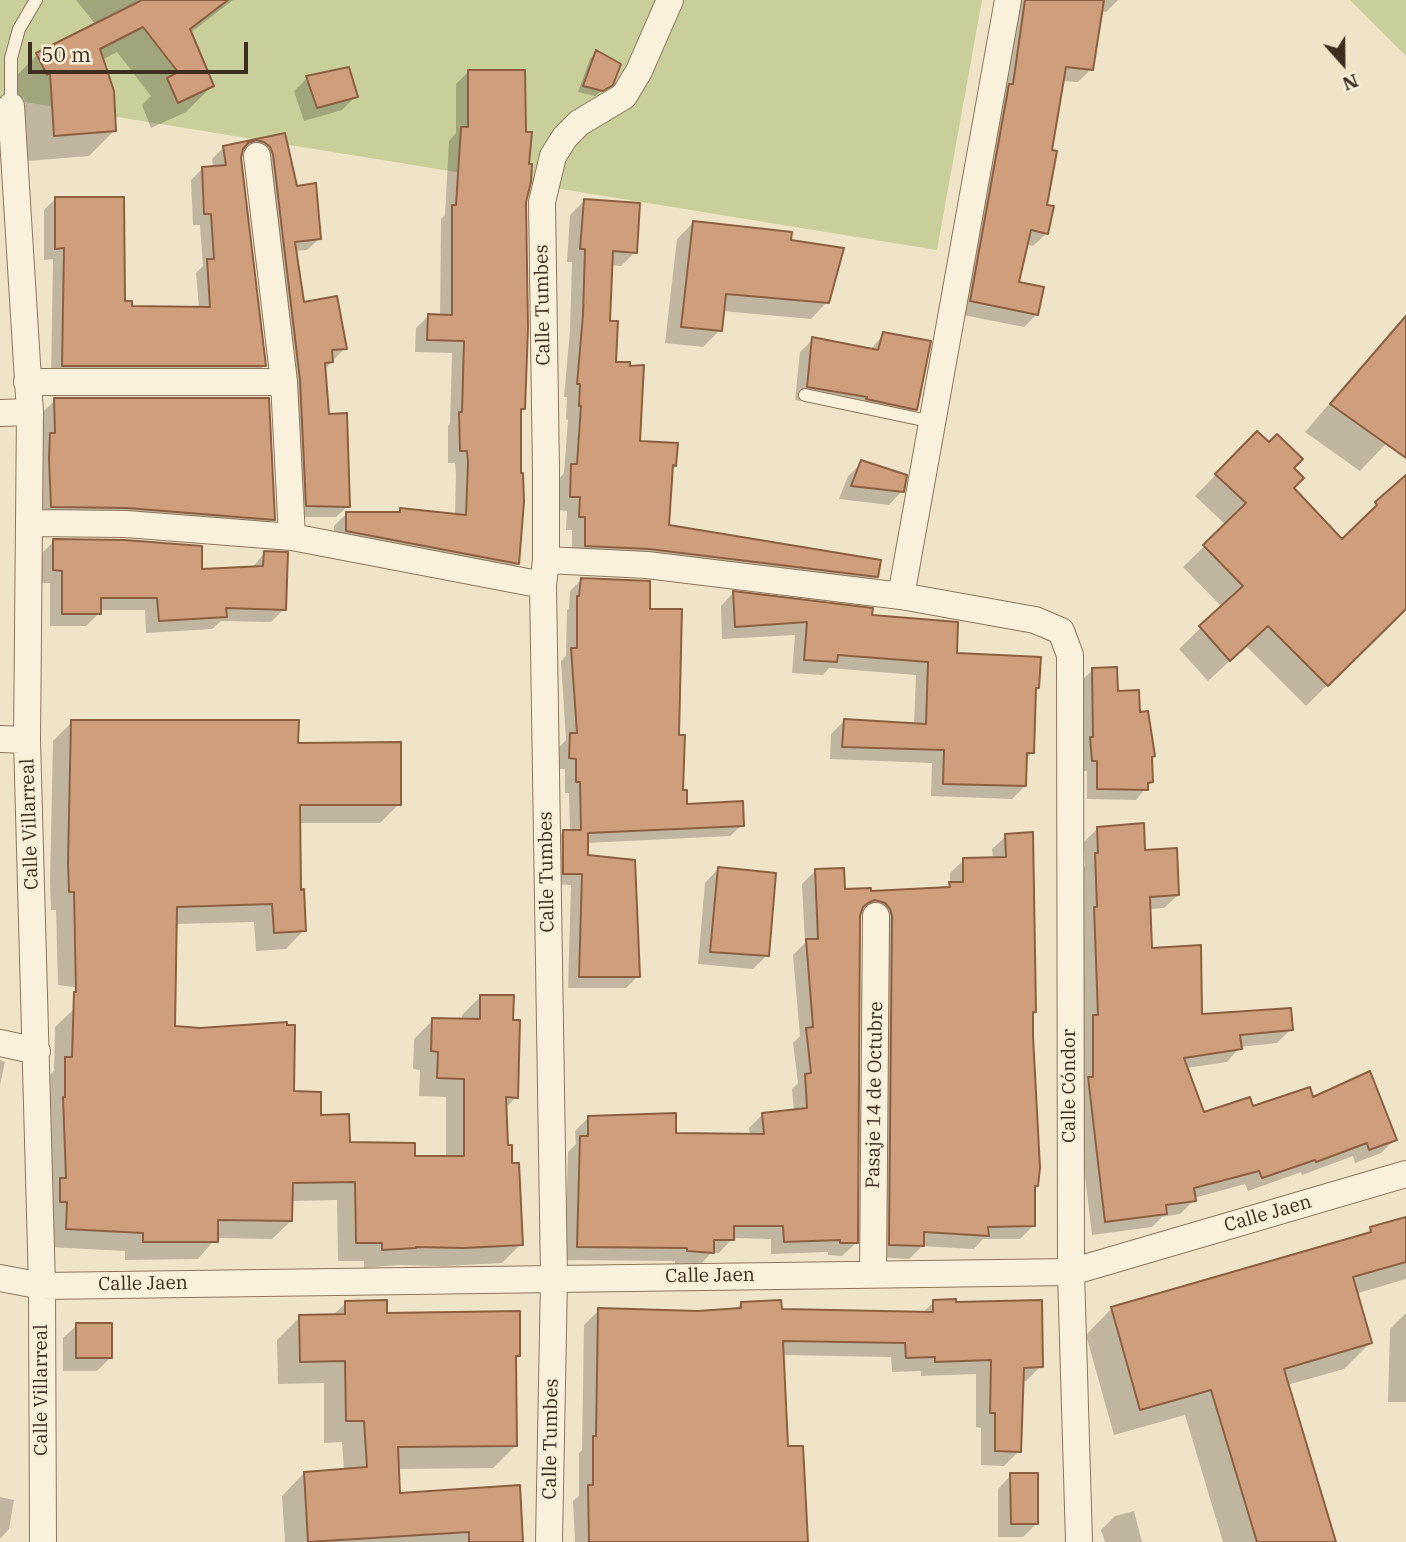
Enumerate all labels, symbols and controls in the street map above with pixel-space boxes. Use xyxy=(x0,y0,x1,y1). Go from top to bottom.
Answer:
scale bar xyxy=(32,28,252,72)
north arrow xyxy=(1308,28,1378,98)
text: 50 m xyxy=(41,40,91,68)
text: N xyxy=(1339,69,1362,97)
street label: Calle Tumbes xyxy=(531,244,555,366)
street label: Calle Villarreal xyxy=(16,758,44,890)
street label: Calle Tumbes xyxy=(535,811,559,933)
street label: Pasaje 14 de Octubre xyxy=(862,1001,888,1189)
street label: Calle Cóndor xyxy=(1059,1029,1081,1143)
street label: Calle Jaen xyxy=(1222,1191,1314,1237)
street label: Calle Jaen xyxy=(665,1264,755,1288)
street label: Calle Jaen xyxy=(98,1272,188,1296)
street label: Calle Villarreal xyxy=(31,1324,53,1456)
street label: Calle Tumbes xyxy=(539,1378,563,1500)

